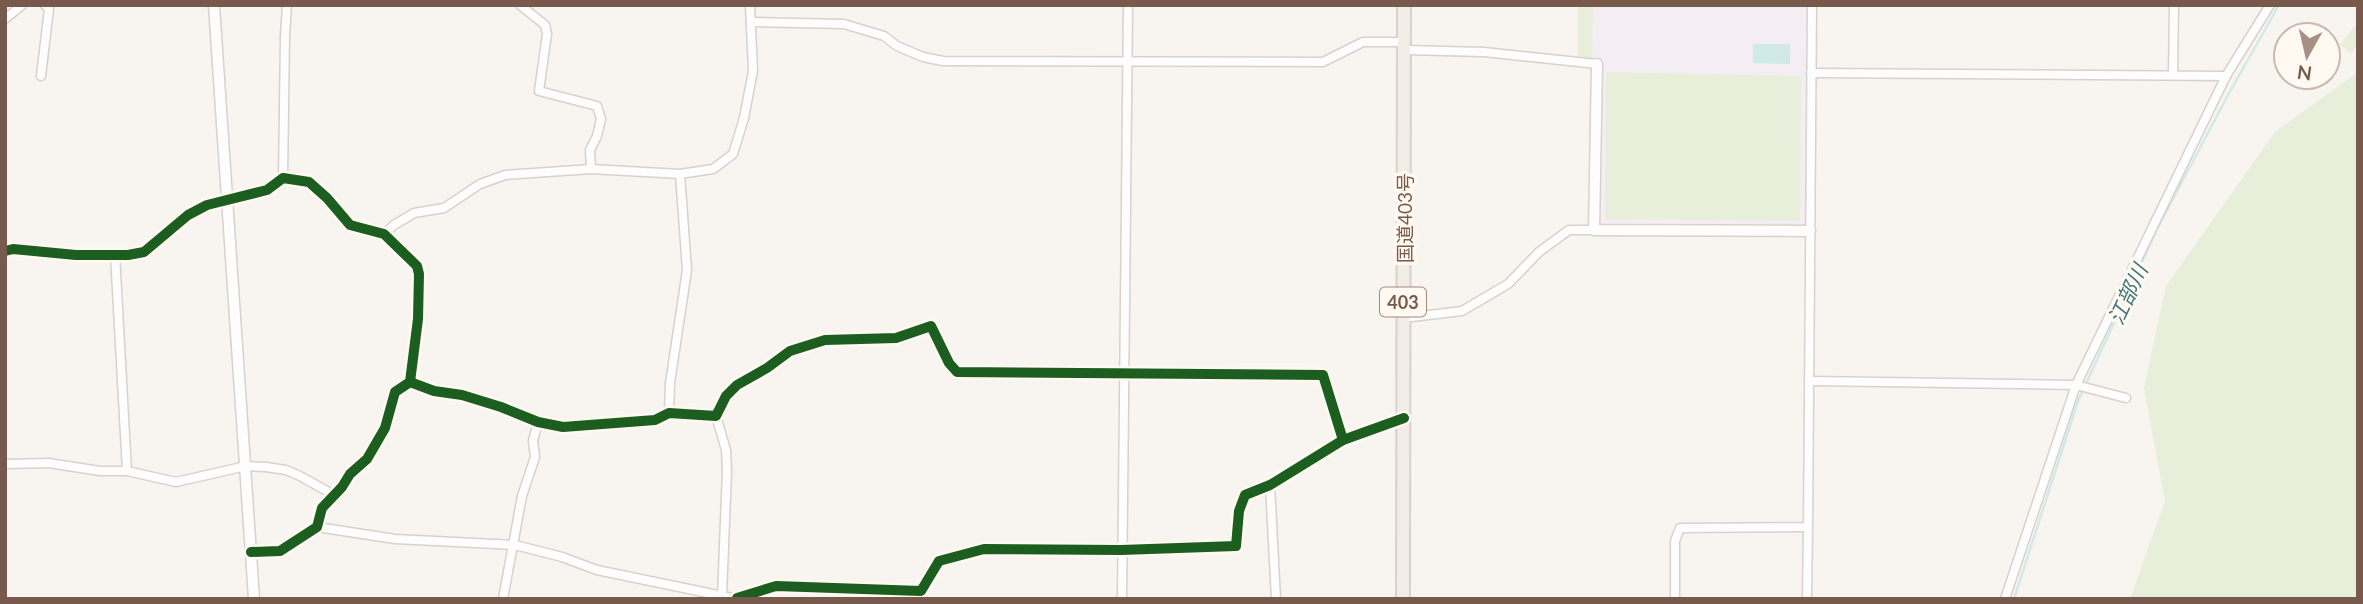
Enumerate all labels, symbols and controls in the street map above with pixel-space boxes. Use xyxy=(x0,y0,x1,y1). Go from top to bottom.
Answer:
north arrow xyxy=(2272,21,2342,91)
text: N xyxy=(2296,61,2313,86)
street label: 国道403号 xyxy=(1393,173,1416,263)
water label: 江部川 xyxy=(2102,258,2152,328)
road number: 403 xyxy=(1380,288,1426,316)

